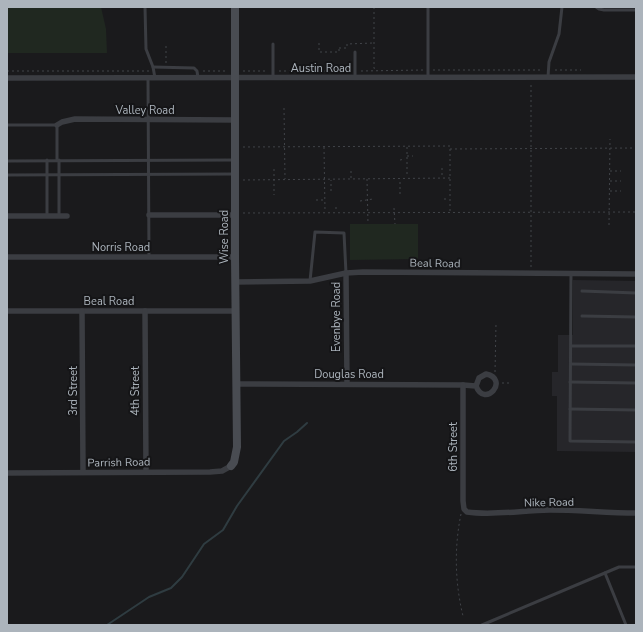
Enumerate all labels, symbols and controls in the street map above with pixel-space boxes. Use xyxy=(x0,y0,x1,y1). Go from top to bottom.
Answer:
street label: Austin Road xyxy=(291,61,351,76)
street label: Valley Road xyxy=(114,103,175,118)
street label: Wise Road xyxy=(217,210,232,264)
street label: Norris Road xyxy=(92,240,150,255)
street label: Beal Road xyxy=(409,256,461,271)
street label: Evenbye Road xyxy=(329,282,344,352)
street label: Beal Road xyxy=(84,294,134,309)
street label: 3rd Street xyxy=(66,366,81,416)
street label: 4th Street xyxy=(128,366,143,416)
street label: Douglas Road xyxy=(314,367,384,382)
street label: 6th Street xyxy=(446,422,461,472)
street label: Parrish Road xyxy=(87,454,151,471)
street label: Nike Road xyxy=(524,495,574,510)

